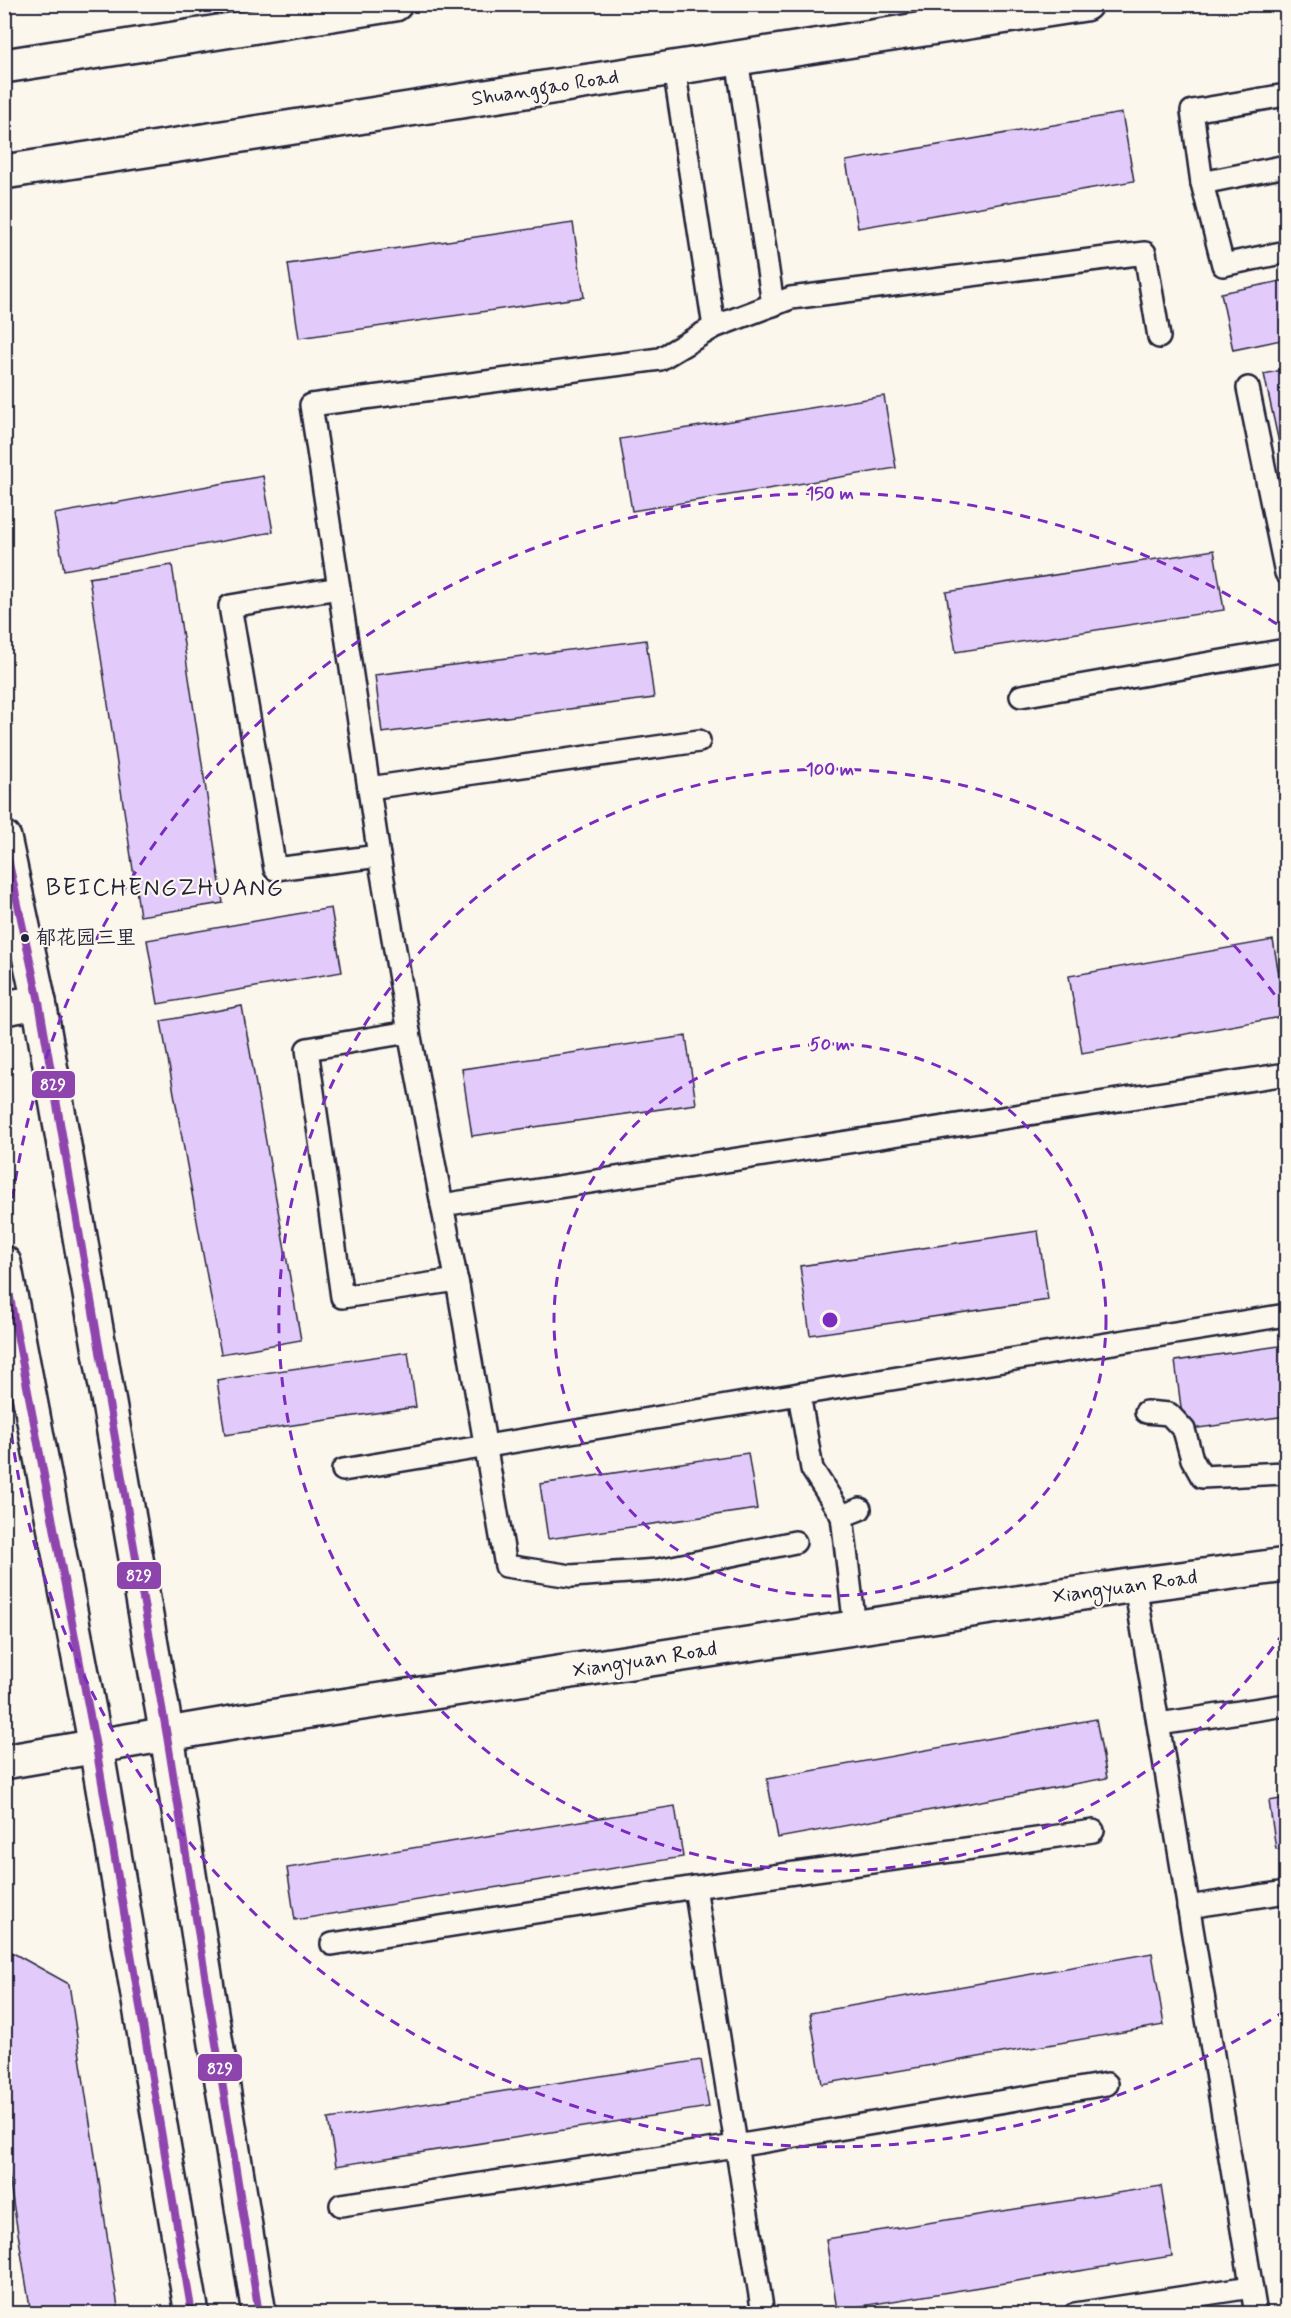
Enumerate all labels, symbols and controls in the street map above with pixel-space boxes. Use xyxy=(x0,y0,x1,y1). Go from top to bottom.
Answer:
street label: Shuanggao Road xyxy=(469,63,621,115)
text: 150 m xyxy=(806,482,854,506)
text: 100 m xyxy=(806,758,854,782)
district label: BEICHENGZHUANG xyxy=(46,873,284,904)
place label: 郁花园三里 xyxy=(36,925,136,952)
marker: 郁花园三里 xyxy=(19,932,31,944)
text: 50 m xyxy=(810,1033,850,1057)
line badge: 829 xyxy=(31,1070,76,1099)
text: 829 xyxy=(40,1075,66,1096)
centre of rings xyxy=(820,1310,840,1330)
line badge: 829 xyxy=(116,1561,162,1590)
street label: Xiangyuan Road xyxy=(1051,1563,1199,1612)
text: 829 xyxy=(126,1566,152,1587)
street label: Xiangyuan Road xyxy=(571,1635,719,1686)
line badge: 829 xyxy=(197,2053,243,2082)
text: 829 xyxy=(207,2059,233,2080)

